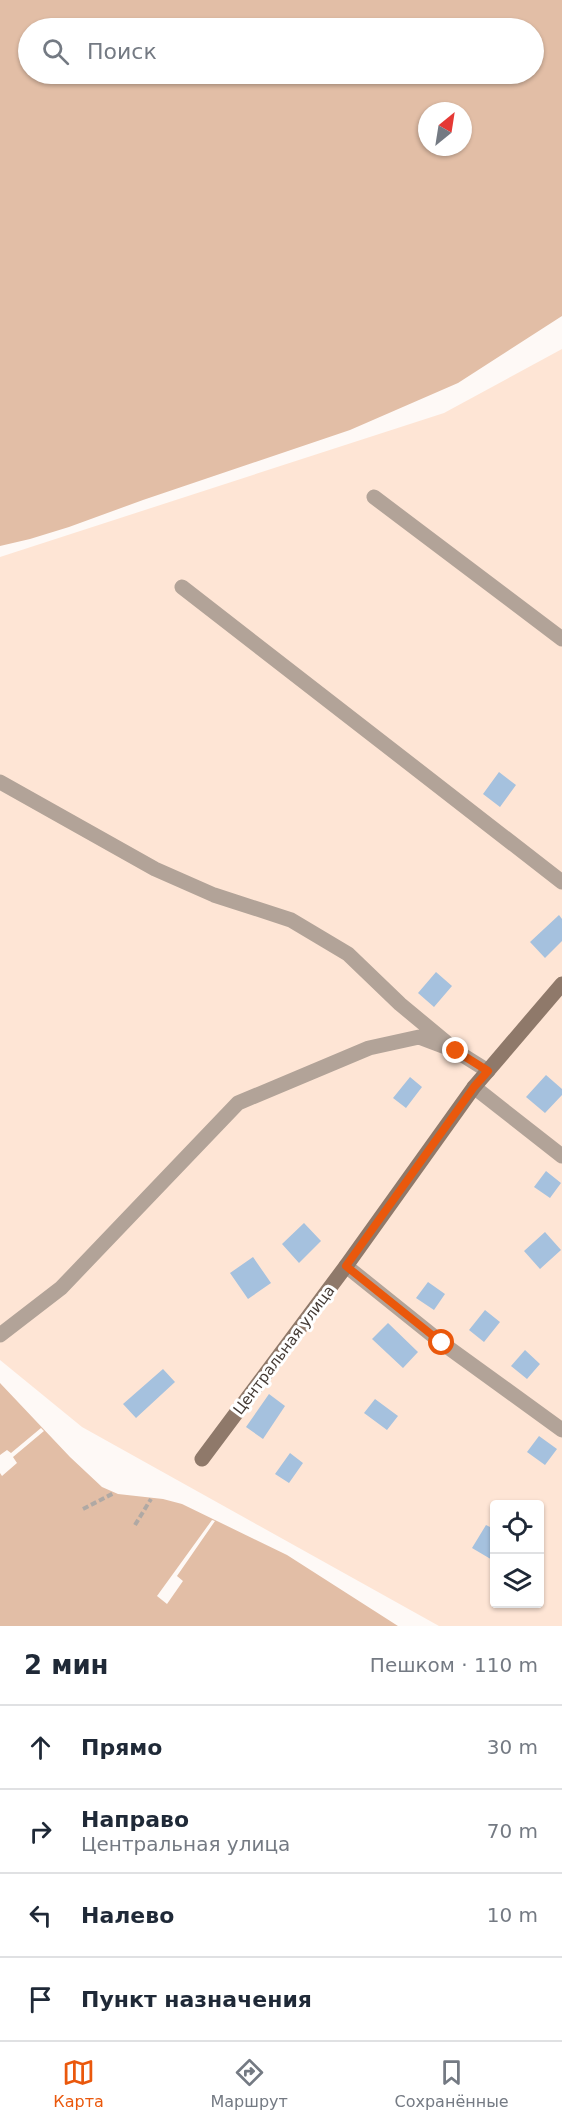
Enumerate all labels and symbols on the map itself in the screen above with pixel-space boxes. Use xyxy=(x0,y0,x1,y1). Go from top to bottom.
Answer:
north arrow xyxy=(418,102,472,156)
route end xyxy=(442,1037,468,1063)
street label: Центральная улица xyxy=(230,1282,338,1418)
route start xyxy=(428,1329,454,1355)

